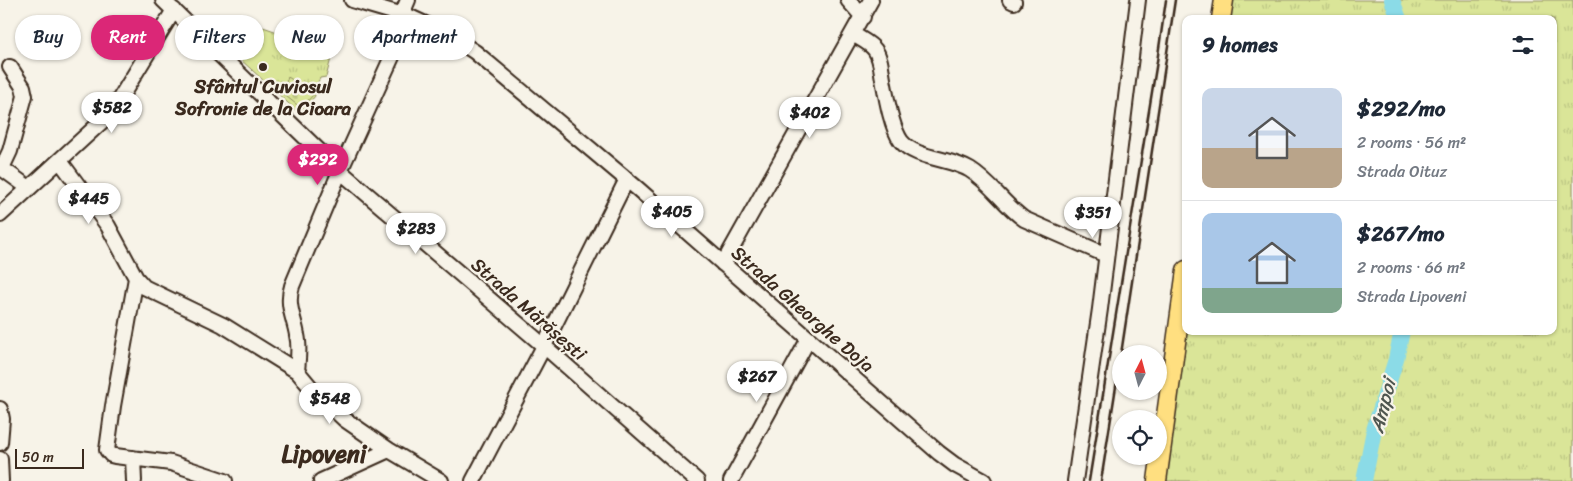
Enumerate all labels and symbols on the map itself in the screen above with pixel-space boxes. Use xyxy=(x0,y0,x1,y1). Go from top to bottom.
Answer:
marker: Sfântul Cuviosul Sofronie de la Cioara xyxy=(257,61,269,73)
place label: Sfântul Cuviosul Sofronie de la Cioara xyxy=(174,70,351,125)
pin: $582 xyxy=(82,92,142,134)
pin: $402 xyxy=(780,96,840,139)
pin: $292 xyxy=(288,144,348,186)
pin: $445 xyxy=(59,182,119,225)
pin: $405 xyxy=(642,196,702,238)
pin: $351 xyxy=(1063,196,1123,239)
pin: $283 xyxy=(386,212,446,255)
street label: Strada Gheorghe Doja xyxy=(724,237,883,381)
street label: Strada Mărășești xyxy=(463,249,595,370)
north arrow xyxy=(1112,345,1168,400)
pin: $267 xyxy=(727,360,787,403)
water label: Ampoi xyxy=(1359,371,1408,438)
pin: $548 xyxy=(300,382,360,425)
district label: Lipoveni xyxy=(282,433,368,475)
scale bar xyxy=(15,446,84,469)

